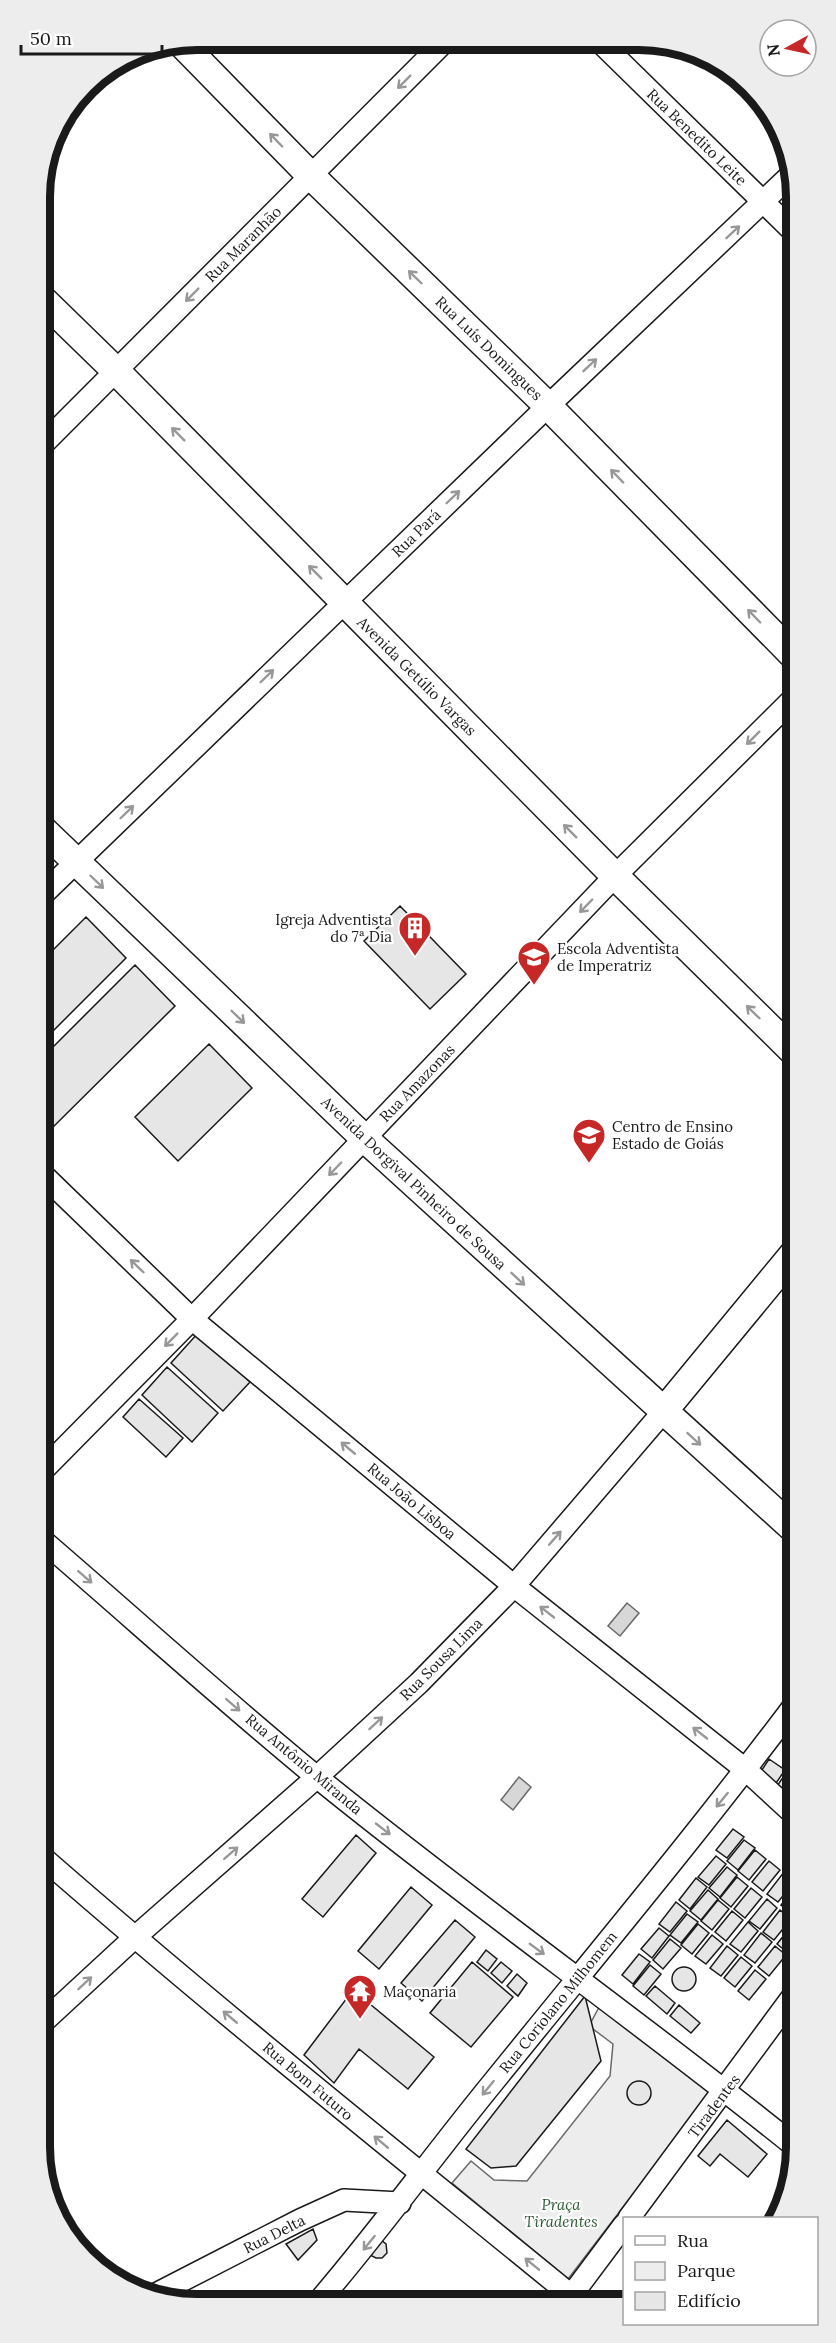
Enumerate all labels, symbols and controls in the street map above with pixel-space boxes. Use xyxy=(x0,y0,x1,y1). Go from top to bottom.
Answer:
scale bar xyxy=(21,18,162,56)
north arrow xyxy=(758,18,818,78)
text: 50 m xyxy=(30,27,72,50)
text: N xyxy=(762,43,784,58)
one-way arrow xyxy=(397,75,412,89)
street label: Rua Benedito Leite xyxy=(643,84,751,190)
one-way arrow xyxy=(269,133,284,148)
street label: Rua Maranhão xyxy=(201,202,285,286)
one-way arrow xyxy=(725,225,740,239)
one-way arrow xyxy=(408,270,423,284)
one-way arrow xyxy=(185,287,200,302)
street label: Rua Luís Domingues xyxy=(431,292,547,404)
one-way arrow xyxy=(583,358,598,373)
one-way arrow xyxy=(170,426,185,441)
one-way arrow xyxy=(610,469,625,484)
one-way arrow xyxy=(446,490,461,504)
street label: Rua Pará xyxy=(387,505,445,561)
one-way arrow xyxy=(307,565,322,580)
one-way arrow xyxy=(746,608,761,623)
street label: Avenida Getúlio Vargas xyxy=(353,612,480,739)
one-way arrow xyxy=(260,669,275,684)
one-way arrow xyxy=(746,731,761,746)
one-way arrow xyxy=(120,804,135,819)
one-way arrow xyxy=(562,823,577,838)
one-way arrow xyxy=(90,875,105,889)
one-way arrow xyxy=(578,899,593,914)
place label: Igreja Adventista do 7ª Dia xyxy=(275,910,392,946)
building icon: Igreja Adventista do 7ª Dia xyxy=(397,910,433,957)
school or university icon: Escola Adventista de Imperatriz xyxy=(516,939,552,986)
place label: Escola Adventista de Imperatriz xyxy=(557,939,679,975)
one-way arrow xyxy=(746,1005,761,1019)
one-way arrow xyxy=(231,1010,246,1024)
street label: Rua Amazonas xyxy=(375,1040,459,1126)
street label: Avenida Dorgival Pinheiro de Sousa xyxy=(317,1092,511,1274)
school or university icon: Centro de Ensino Estado de Goiás xyxy=(571,1117,607,1164)
place label: Centro de Ensino Estado de Goiás xyxy=(612,1117,733,1153)
one-way arrow xyxy=(328,1161,342,1176)
one-way arrow xyxy=(130,1259,145,1273)
one-way arrow xyxy=(511,1272,526,1287)
one-way arrow xyxy=(164,1333,179,1347)
one-way arrow xyxy=(686,1432,701,1446)
one-way arrow xyxy=(341,1441,356,1455)
street label: Rua João Lisboa xyxy=(364,1458,460,1544)
one-way arrow xyxy=(548,1531,562,1546)
one-way arrow xyxy=(78,1570,93,1584)
one-way arrow xyxy=(540,1606,556,1619)
street label: Rua Sousa Lima xyxy=(396,1614,486,1704)
one-way arrow xyxy=(225,1698,241,1711)
street label: Rua Antônio Miranda xyxy=(242,1709,367,1819)
one-way arrow xyxy=(368,1717,383,1731)
one-way arrow xyxy=(692,1727,708,1740)
one-way arrow xyxy=(715,1791,728,1807)
one-way arrow xyxy=(375,1822,391,1835)
one-way arrow xyxy=(222,1847,238,1861)
street label: Rua Coriolano Milhomem xyxy=(495,1927,621,2077)
one-way arrow xyxy=(528,1943,544,1955)
temple icon: Maçonaria xyxy=(342,1973,378,2020)
one-way arrow xyxy=(77,1976,92,1990)
place label: Maçonaria xyxy=(383,1982,457,2001)
one-way arrow xyxy=(222,2011,238,2024)
street label: Rua Bom Futuro xyxy=(259,2038,357,2125)
street label: Tiradentes xyxy=(684,2070,744,2142)
one-way arrow xyxy=(481,2080,495,2095)
one-way arrow xyxy=(373,2135,389,2148)
park label: Praça Tiradentes xyxy=(524,2195,598,2231)
street label: Rua Delta xyxy=(240,2210,308,2258)
legend xyxy=(623,2217,818,2325)
text: Rua xyxy=(677,2229,708,2252)
one-way arrow xyxy=(362,2235,376,2250)
one-way arrow xyxy=(524,2258,540,2271)
text: Parque xyxy=(677,2259,736,2282)
text: Edifício xyxy=(677,2289,741,2312)

